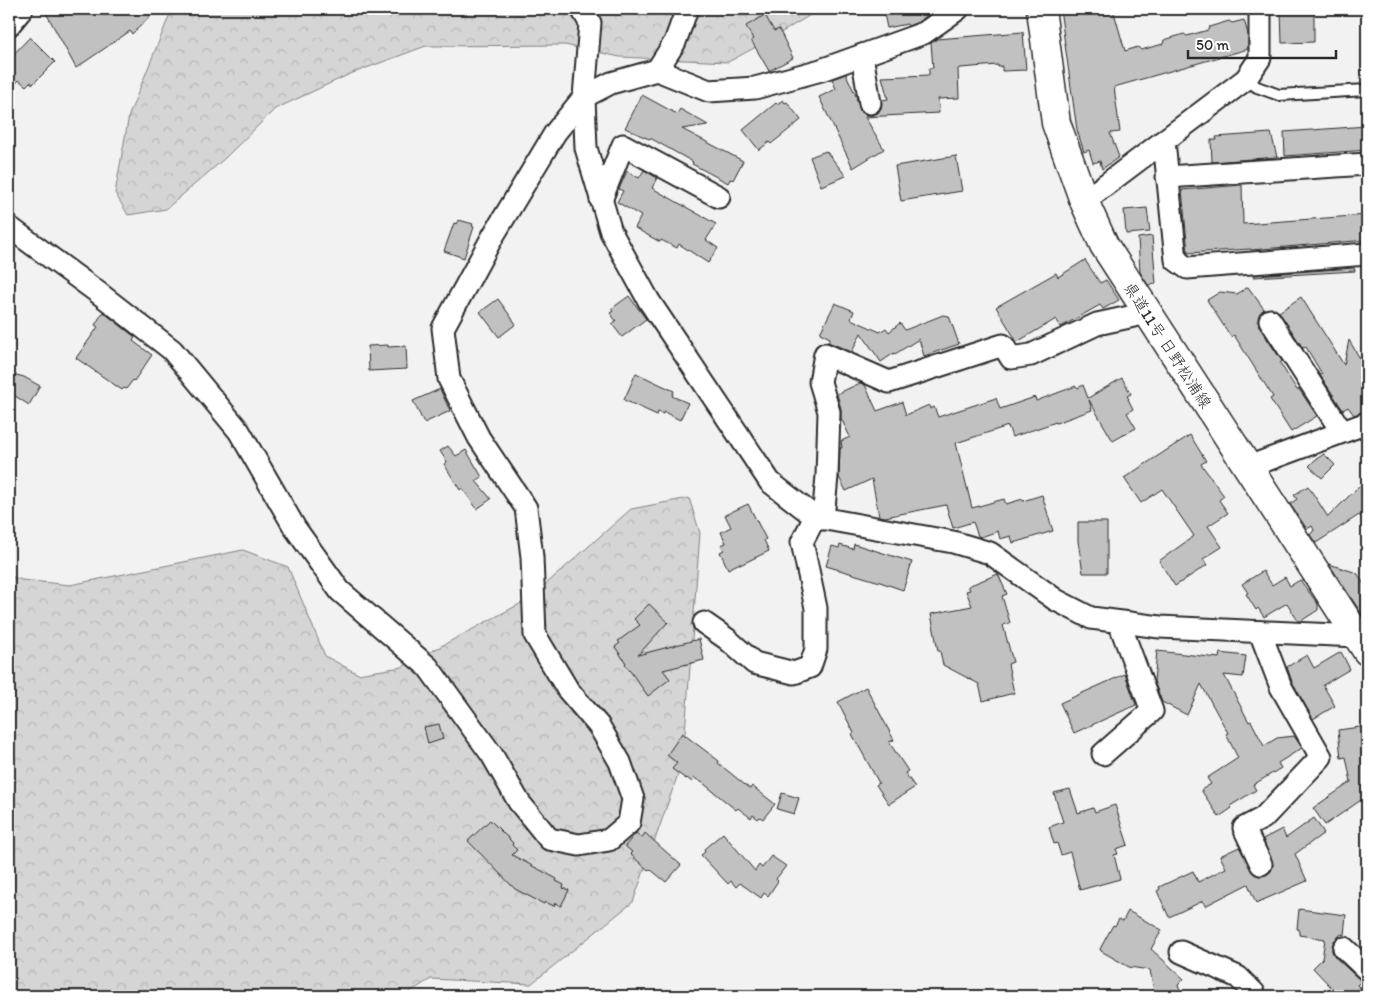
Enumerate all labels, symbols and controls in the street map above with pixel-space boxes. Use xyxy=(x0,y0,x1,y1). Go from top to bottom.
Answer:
scale bar xyxy=(1188,28,1336,60)
text: 50 m xyxy=(1196,36,1229,54)
street label: 県道11号 日野松浦線 xyxy=(1120,279,1215,412)

